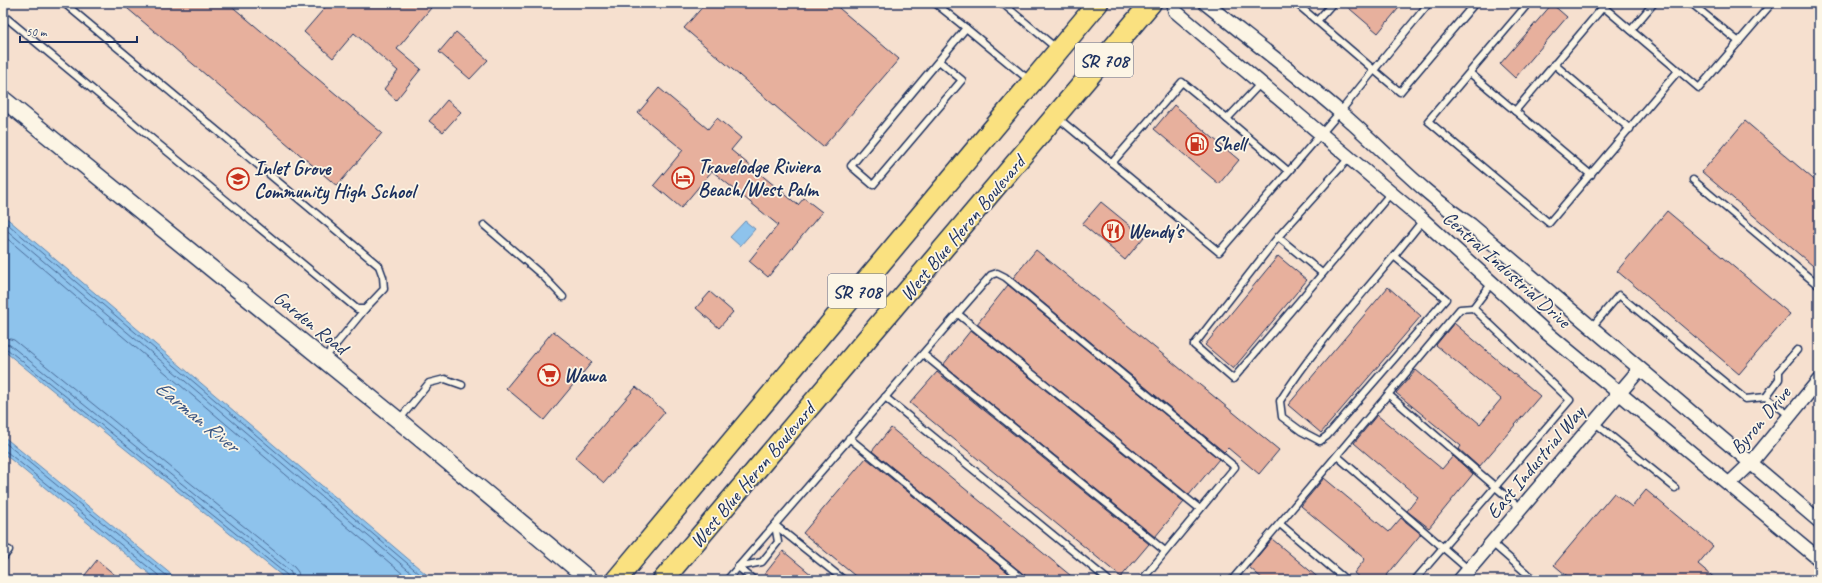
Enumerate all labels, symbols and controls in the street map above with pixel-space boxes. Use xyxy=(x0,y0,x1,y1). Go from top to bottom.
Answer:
scale bar xyxy=(20,18,137,44)
text: 50 m xyxy=(26,24,48,40)
road number: SR 708 xyxy=(1075,43,1133,77)
fuel station icon: Shell xyxy=(1184,131,1210,157)
place label: Shell xyxy=(1212,132,1249,157)
street label: West Blue Heron Boulevard xyxy=(894,148,1033,306)
place label: Travelodge Riviera Beach/West Palm xyxy=(698,154,822,202)
place label: Inlet Grove Community High School xyxy=(254,156,419,205)
hotel icon: Travelodge Riviera Beach/West Palm xyxy=(670,165,696,191)
school or university icon: Inlet Grove Community High School xyxy=(225,166,251,192)
street label: Central Industrial Drive xyxy=(1438,205,1577,334)
restaurant icon: Wendy's xyxy=(1100,218,1126,244)
place label: Wendy's xyxy=(1128,219,1185,244)
road number: SR 708 xyxy=(828,274,886,308)
street label: Garden Road xyxy=(269,285,355,362)
supermarket icon: Wawa xyxy=(536,362,562,388)
place label: Wawa xyxy=(564,363,607,388)
water label: Earman River xyxy=(150,374,247,460)
street label: Byron Drive xyxy=(1725,380,1797,459)
street label: West Blue Heron Boulevard xyxy=(684,395,823,553)
street label: East Industrial Way xyxy=(1481,399,1591,524)

